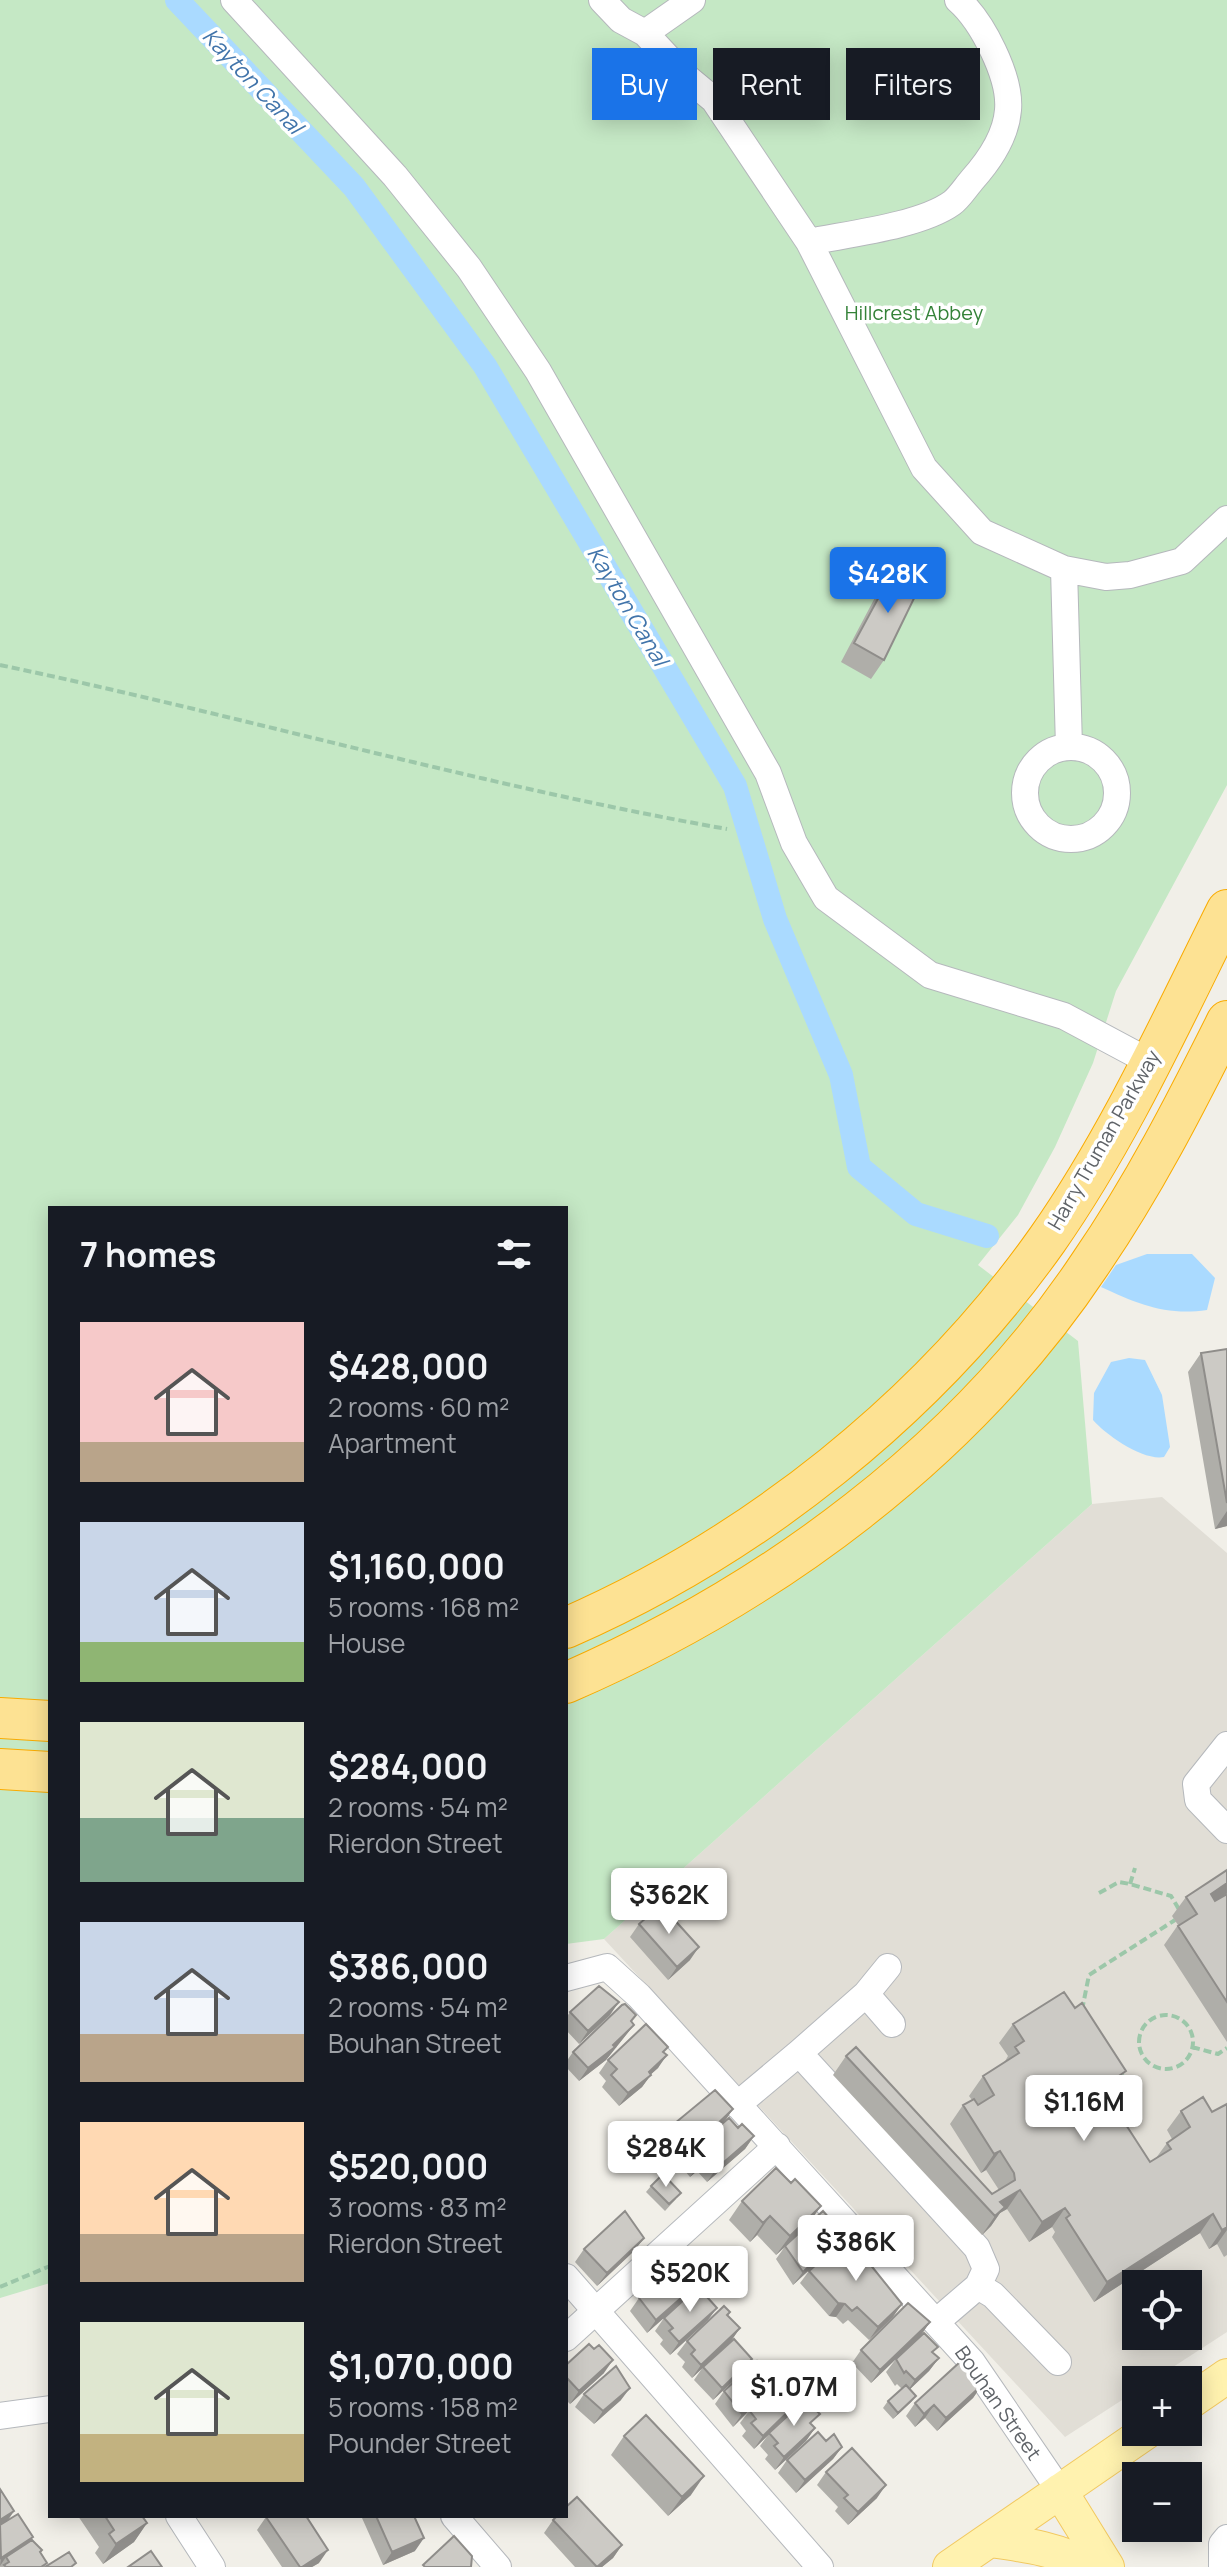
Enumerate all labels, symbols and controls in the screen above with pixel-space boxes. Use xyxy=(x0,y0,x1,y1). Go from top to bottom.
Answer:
water label: Kayton Canal xyxy=(196,22,312,142)
chip: Buy xyxy=(592,48,697,120)
chip: Rent xyxy=(713,48,830,120)
chip: Filters xyxy=(846,48,980,120)
park label: Hillcrest Abbey xyxy=(845,299,984,326)
water label: Kayton Canal xyxy=(581,541,677,674)
pin: $428K xyxy=(832,547,944,615)
text: $428K xyxy=(848,555,928,591)
street label: Harry Truman Parkway xyxy=(1041,1045,1166,1235)
text: 7 homes xyxy=(80,1231,216,1277)
icon: filters xyxy=(492,1232,536,1276)
text: $428,000 xyxy=(328,1343,489,1389)
icon: home xyxy=(144,1354,240,1450)
text: 2 rooms · 60 m² xyxy=(328,1389,510,1425)
text: Apartment xyxy=(328,1425,457,1461)
text: $1,160,000 xyxy=(328,1543,505,1589)
icon: home xyxy=(144,1554,240,1650)
text: 5 rooms · 168 m² xyxy=(328,1589,519,1625)
text: House xyxy=(328,1625,405,1661)
text: $284,000 xyxy=(328,1743,488,1789)
icon: home xyxy=(144,1754,240,1850)
text: 2 rooms · 54 m² xyxy=(328,1789,508,1825)
text: Rierdon Street xyxy=(328,1825,503,1861)
pin: $362K xyxy=(613,1868,725,1936)
text: $362K xyxy=(629,1876,709,1912)
text: $386,000 xyxy=(328,1943,489,1989)
icon: home xyxy=(144,1954,240,2050)
text: 2 rooms · 54 m² xyxy=(328,1989,508,2025)
text: Bouhan Street xyxy=(328,2025,502,2061)
pin: $1.16M xyxy=(1019,2075,1149,2143)
text: $1.16M xyxy=(1043,2083,1125,2119)
pin: $284K xyxy=(610,2121,722,2189)
text: $284K xyxy=(626,2129,706,2165)
text: $520,000 xyxy=(328,2143,488,2189)
icon: home xyxy=(144,2154,240,2250)
text: 3 rooms · 83 m² xyxy=(328,2189,507,2225)
pin: $386K xyxy=(800,2215,912,2283)
text: $386K xyxy=(816,2223,896,2259)
text: Rierdon Street xyxy=(328,2225,503,2261)
pin: $520K xyxy=(634,2246,746,2314)
text: $520K xyxy=(650,2254,730,2290)
map controls xyxy=(1122,2270,1202,2542)
button: locate xyxy=(1122,2270,1202,2350)
street label: Bouhan Street xyxy=(949,2340,1048,2465)
text: $1,070,000 xyxy=(328,2343,514,2389)
icon: home xyxy=(144,2354,240,2450)
pin: $1.07M xyxy=(729,2360,859,2428)
button: + xyxy=(1122,2366,1202,2446)
text: $1.07M xyxy=(750,2368,838,2404)
text: 5 rooms · 158 m² xyxy=(328,2389,518,2425)
text: Pounder Street xyxy=(328,2425,511,2461)
button: − xyxy=(1122,2462,1202,2542)

